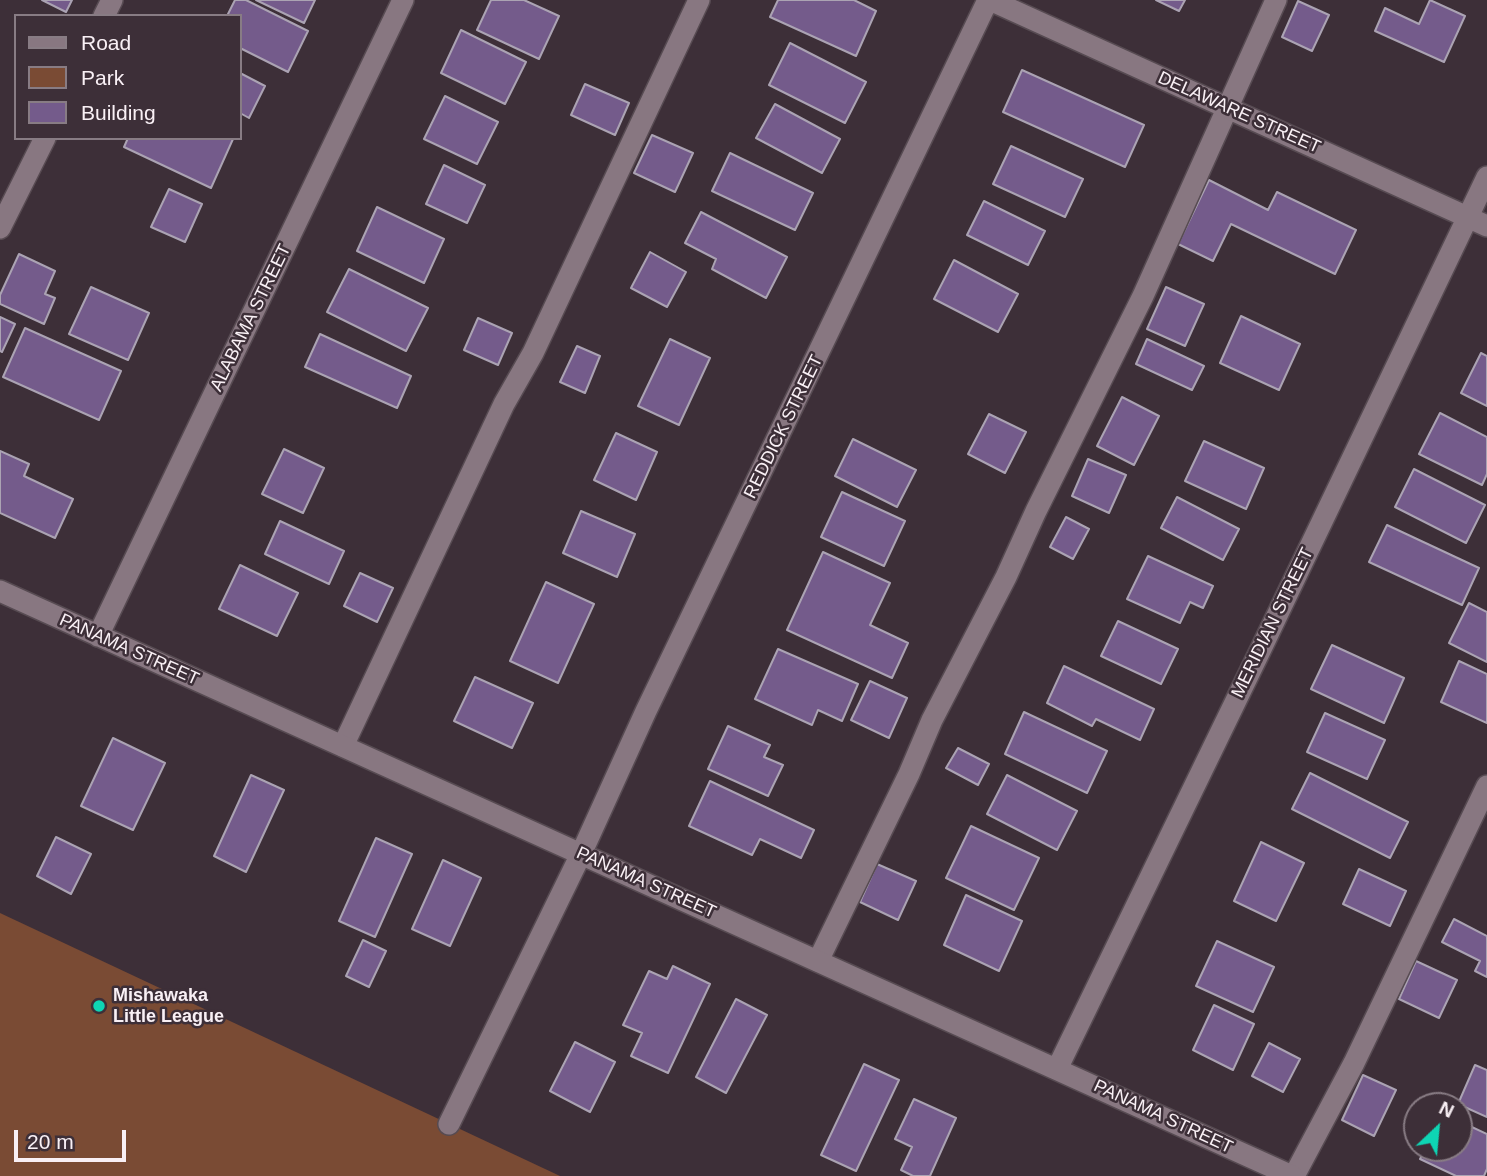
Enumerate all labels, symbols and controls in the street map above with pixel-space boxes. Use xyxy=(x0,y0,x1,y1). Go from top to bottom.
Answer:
legend xyxy=(14,14,242,140)
text: Road xyxy=(81,31,131,54)
text: Park xyxy=(81,66,124,89)
street label: DELAWARE STREET xyxy=(1154,67,1324,159)
text: Building xyxy=(81,101,156,124)
street label: ALABAMA STREET xyxy=(206,241,296,395)
street label: REDDICK STREET xyxy=(740,352,828,502)
street label: MERIDIAN STREET xyxy=(1227,545,1319,701)
street label: PANAMA STREET xyxy=(56,609,202,691)
street label: PANAMA STREET xyxy=(573,842,719,924)
place label: Mishawaka Little League xyxy=(113,985,224,1028)
marker: Mishawaka Little League xyxy=(91,998,107,1014)
street label: PANAMA STREET xyxy=(1090,1075,1236,1159)
north arrow xyxy=(1403,1092,1473,1162)
text: N xyxy=(1436,1097,1457,1122)
scale bar xyxy=(18,1116,130,1160)
text: 20 m xyxy=(27,1130,74,1153)

